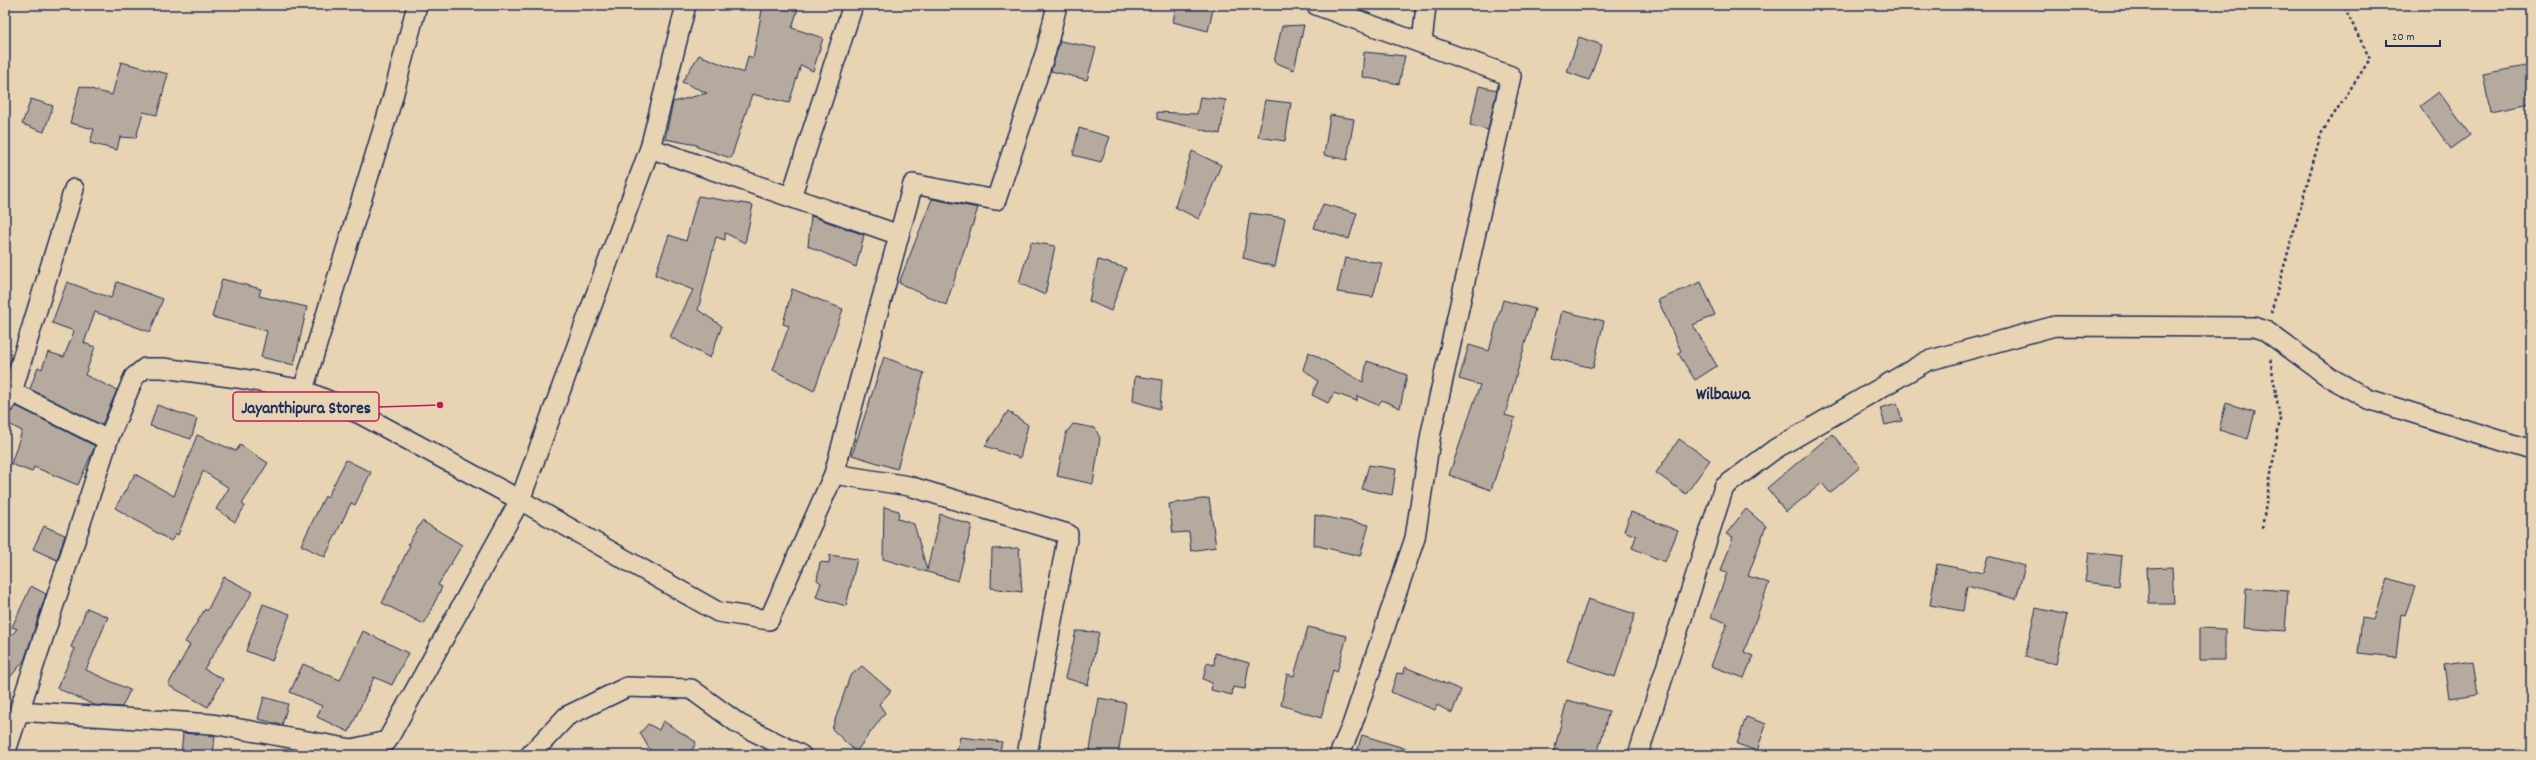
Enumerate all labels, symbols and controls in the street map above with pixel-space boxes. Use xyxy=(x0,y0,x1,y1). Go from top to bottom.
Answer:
scale bar xyxy=(2386,22,2440,48)
text: 20 m xyxy=(2392,29,2415,46)
district label: Wilbawa xyxy=(1696,383,1751,408)
callout: Jayanthipura Stores xyxy=(233,392,379,421)
text: Jayanthipura Stores xyxy=(241,398,371,422)

